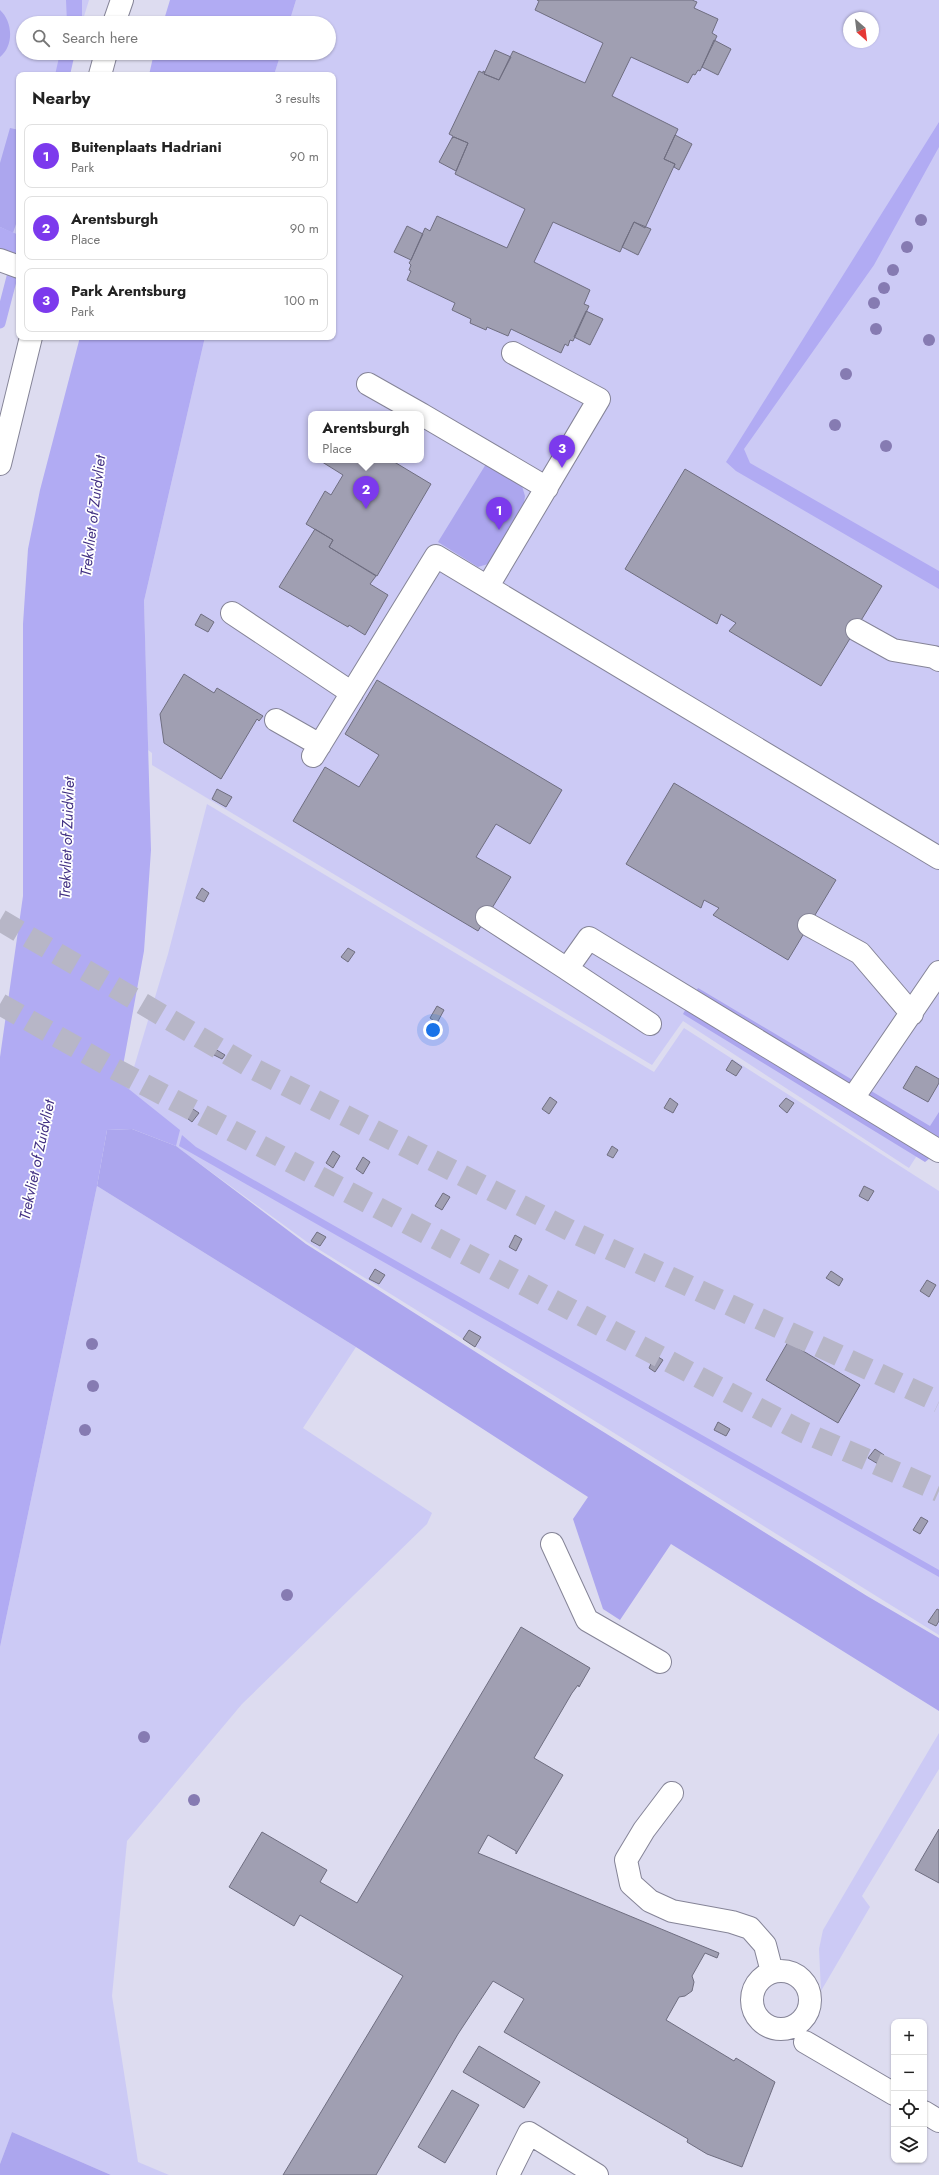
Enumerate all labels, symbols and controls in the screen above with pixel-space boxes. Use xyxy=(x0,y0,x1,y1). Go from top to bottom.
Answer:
north arrow xyxy=(843,12,879,48)
search box xyxy=(16,16,336,60)
icon: search xyxy=(30,27,52,49)
text: Search here xyxy=(62,27,138,49)
text: Nearby xyxy=(32,86,90,110)
text: 3 results xyxy=(275,89,320,108)
text: Buitenplaats Hadriani xyxy=(71,136,222,158)
text: 1 xyxy=(43,147,49,166)
text: 90 m xyxy=(290,147,319,166)
text: Park xyxy=(71,158,94,177)
text: Arentsburgh xyxy=(71,208,158,230)
text: 2 xyxy=(42,219,50,238)
text: 90 m xyxy=(290,219,319,238)
text: Place xyxy=(71,230,100,249)
text: Park Arentsburg xyxy=(71,280,186,302)
text: 3 xyxy=(42,291,50,310)
text: 100 m xyxy=(284,291,319,310)
text: Park xyxy=(71,302,94,321)
popup xyxy=(308,411,424,463)
text: Arentsburgh xyxy=(322,417,410,439)
pin: 3 xyxy=(549,435,575,468)
text: Place xyxy=(322,439,352,458)
water label: Trekvliet of Zuidvliet xyxy=(75,453,112,578)
pin: 2 xyxy=(353,476,379,509)
pin: 1 xyxy=(486,497,512,530)
water label: Trekvliet of Zuidvliet xyxy=(54,775,80,899)
your location xyxy=(423,1020,443,1040)
water label: Trekvliet of Zuidvliet xyxy=(14,1097,61,1222)
map controls xyxy=(891,2019,927,2163)
button: + xyxy=(891,2019,927,2055)
button: − xyxy=(891,2055,927,2091)
button: locate xyxy=(891,2091,927,2127)
button: layers xyxy=(891,2127,927,2163)

